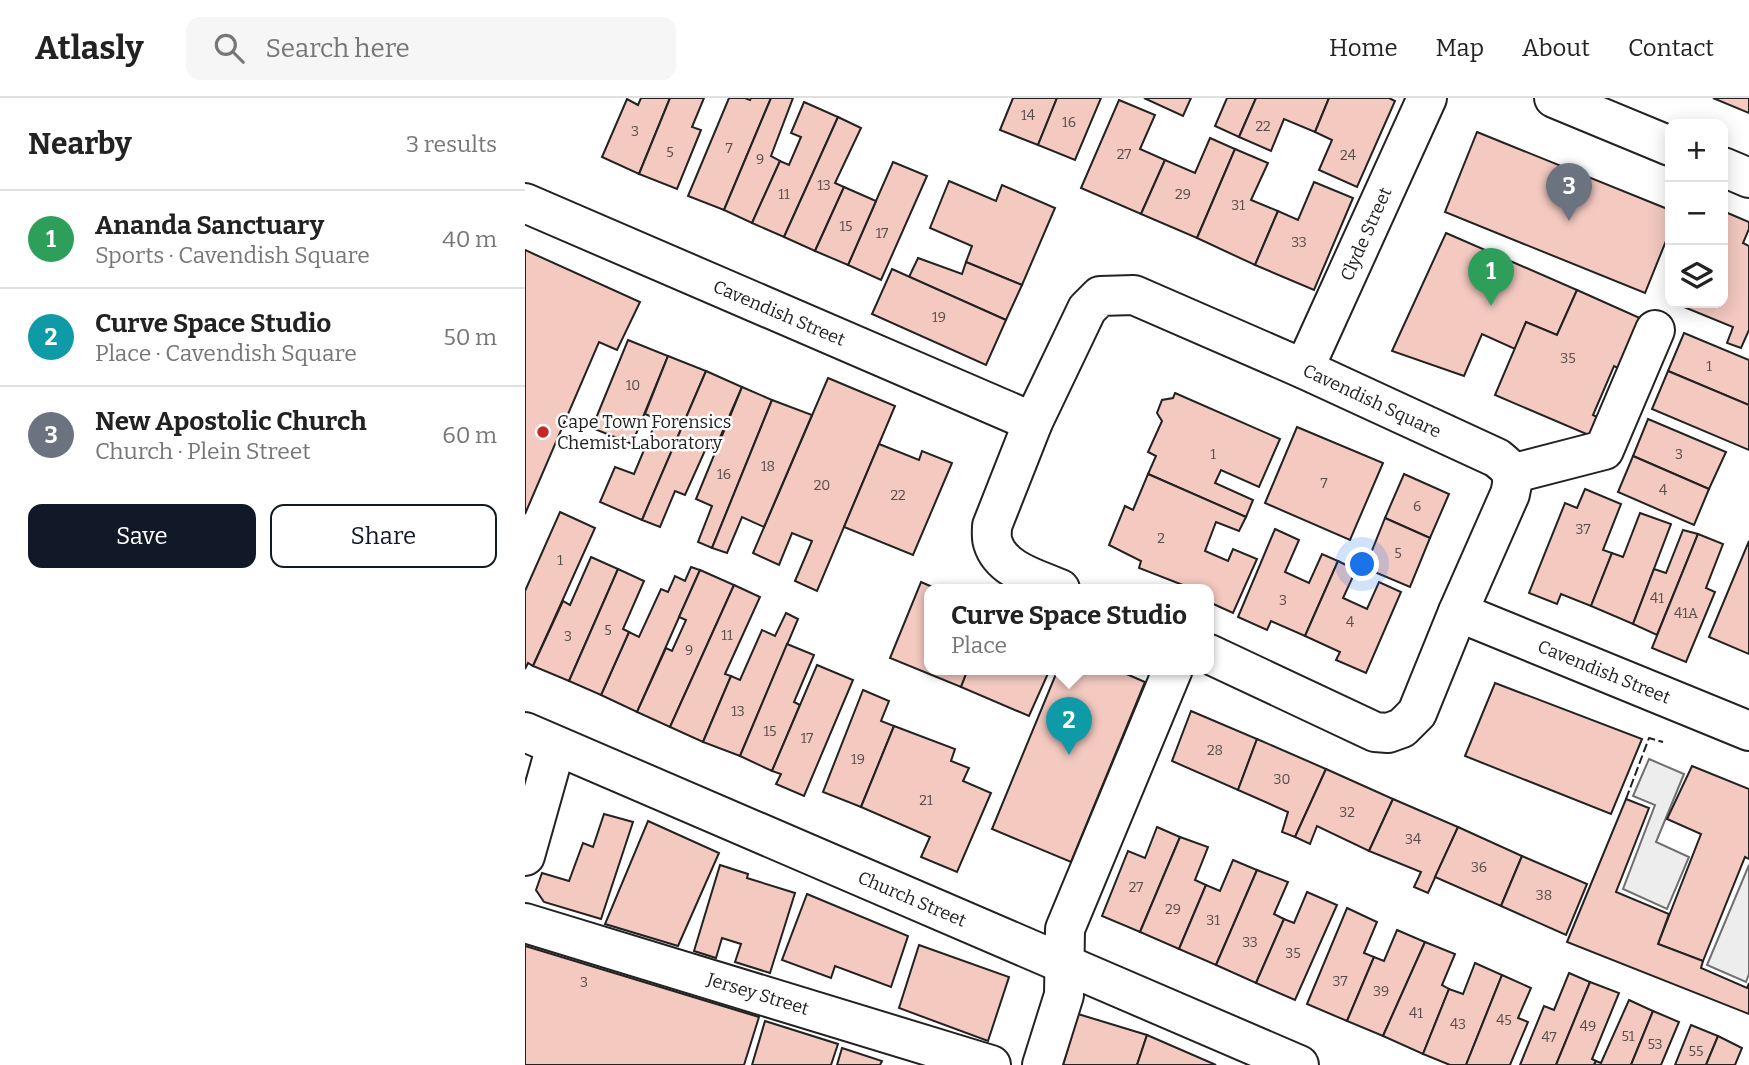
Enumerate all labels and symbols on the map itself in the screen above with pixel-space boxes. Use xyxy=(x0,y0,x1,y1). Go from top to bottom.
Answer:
house number: 14 xyxy=(1021,107,1035,124)
house number: 16 xyxy=(1062,114,1076,131)
house number: 22 xyxy=(1255,118,1271,135)
house number: 3 xyxy=(631,123,639,140)
house number: 7 xyxy=(725,140,733,157)
house number: 5 xyxy=(666,144,674,161)
house number: 27 xyxy=(1117,146,1131,163)
house number: 24 xyxy=(1340,147,1356,164)
house number: 9 xyxy=(756,151,764,168)
pin: 3 xyxy=(1546,163,1592,221)
house number: 13 xyxy=(817,177,831,194)
street label: Clyde Street xyxy=(1336,183,1397,284)
house number: 11 xyxy=(778,186,790,203)
house number: 29 xyxy=(1175,186,1191,203)
house number: 31 xyxy=(1231,197,1245,214)
house number: 15 xyxy=(839,218,853,235)
house number: 17 xyxy=(876,225,888,242)
house number: 33 xyxy=(1291,234,1307,251)
pin: 1 xyxy=(1468,248,1514,306)
street label: Cavendish Street xyxy=(710,275,849,351)
house number: 19 xyxy=(932,309,946,326)
house number: 35 xyxy=(1560,350,1576,367)
house number: 1 xyxy=(1706,358,1712,375)
street label: Cavendish Square xyxy=(1299,359,1445,443)
house number: 10 xyxy=(626,377,640,394)
place label: Cape Town Forensics Chemist Laboratory xyxy=(557,411,731,454)
marker: Cape Town Forensics Chemist Laboratory xyxy=(535,424,551,440)
house number: 1 xyxy=(1210,446,1216,463)
house number: 3 xyxy=(1675,446,1683,463)
house number: 18 xyxy=(761,458,775,475)
house number: 16 xyxy=(717,466,731,483)
house number: 7 xyxy=(1320,475,1328,492)
house number: 20 xyxy=(814,477,830,494)
house number: 4 xyxy=(1659,482,1667,499)
house number: 22 xyxy=(890,487,906,504)
house number: 6 xyxy=(1413,498,1421,515)
house number: 37 xyxy=(1575,521,1591,538)
house number: 2 xyxy=(1157,530,1165,547)
house number: 5 xyxy=(1394,545,1402,562)
your location xyxy=(1345,547,1379,581)
house number: 1 xyxy=(557,552,563,569)
house number: 41 xyxy=(1650,590,1664,607)
house number: 3 xyxy=(1279,592,1287,609)
house number: 41A xyxy=(1674,605,1698,622)
house number: 4 xyxy=(1346,614,1354,631)
house number: 5 xyxy=(604,622,612,639)
house number: 11 xyxy=(721,627,733,644)
house number: 3 xyxy=(564,628,572,645)
street label: Cavendish Street xyxy=(1534,635,1674,709)
house number: 9 xyxy=(685,642,693,659)
pin: 2 xyxy=(1046,697,1092,755)
house number: 13 xyxy=(731,703,745,720)
house number: 15 xyxy=(763,723,777,740)
house number: 17 xyxy=(801,730,813,747)
house number: 28 xyxy=(1207,742,1223,759)
house number: 19 xyxy=(851,751,865,768)
house number: 30 xyxy=(1274,771,1290,788)
house number: 21 xyxy=(919,792,933,809)
house number: 32 xyxy=(1339,804,1355,821)
house number: 34 xyxy=(1405,831,1421,848)
house number: 36 xyxy=(1471,859,1487,876)
street label: Church Street xyxy=(855,866,970,932)
house number: 27 xyxy=(1129,879,1143,896)
house number: 38 xyxy=(1536,887,1552,904)
house number: 29 xyxy=(1165,901,1181,918)
house number: 31 xyxy=(1206,912,1220,929)
house number: 33 xyxy=(1242,934,1258,951)
house number: 35 xyxy=(1285,945,1301,962)
street label: Jersey Street xyxy=(703,968,812,1020)
house number: 37 xyxy=(1332,973,1348,990)
house number: 3 xyxy=(580,974,588,991)
house number: 39 xyxy=(1373,983,1389,1000)
house number: 41 xyxy=(1409,1005,1423,1022)
house number: 45 xyxy=(1496,1012,1512,1029)
house number: 43 xyxy=(1450,1016,1466,1033)
house number: 49 xyxy=(1580,1018,1596,1035)
house number: 51 xyxy=(1622,1028,1635,1045)
house number: 47 xyxy=(1541,1029,1557,1046)
house number: 53 xyxy=(1647,1036,1663,1053)
house number: 55 xyxy=(1689,1043,1703,1060)

